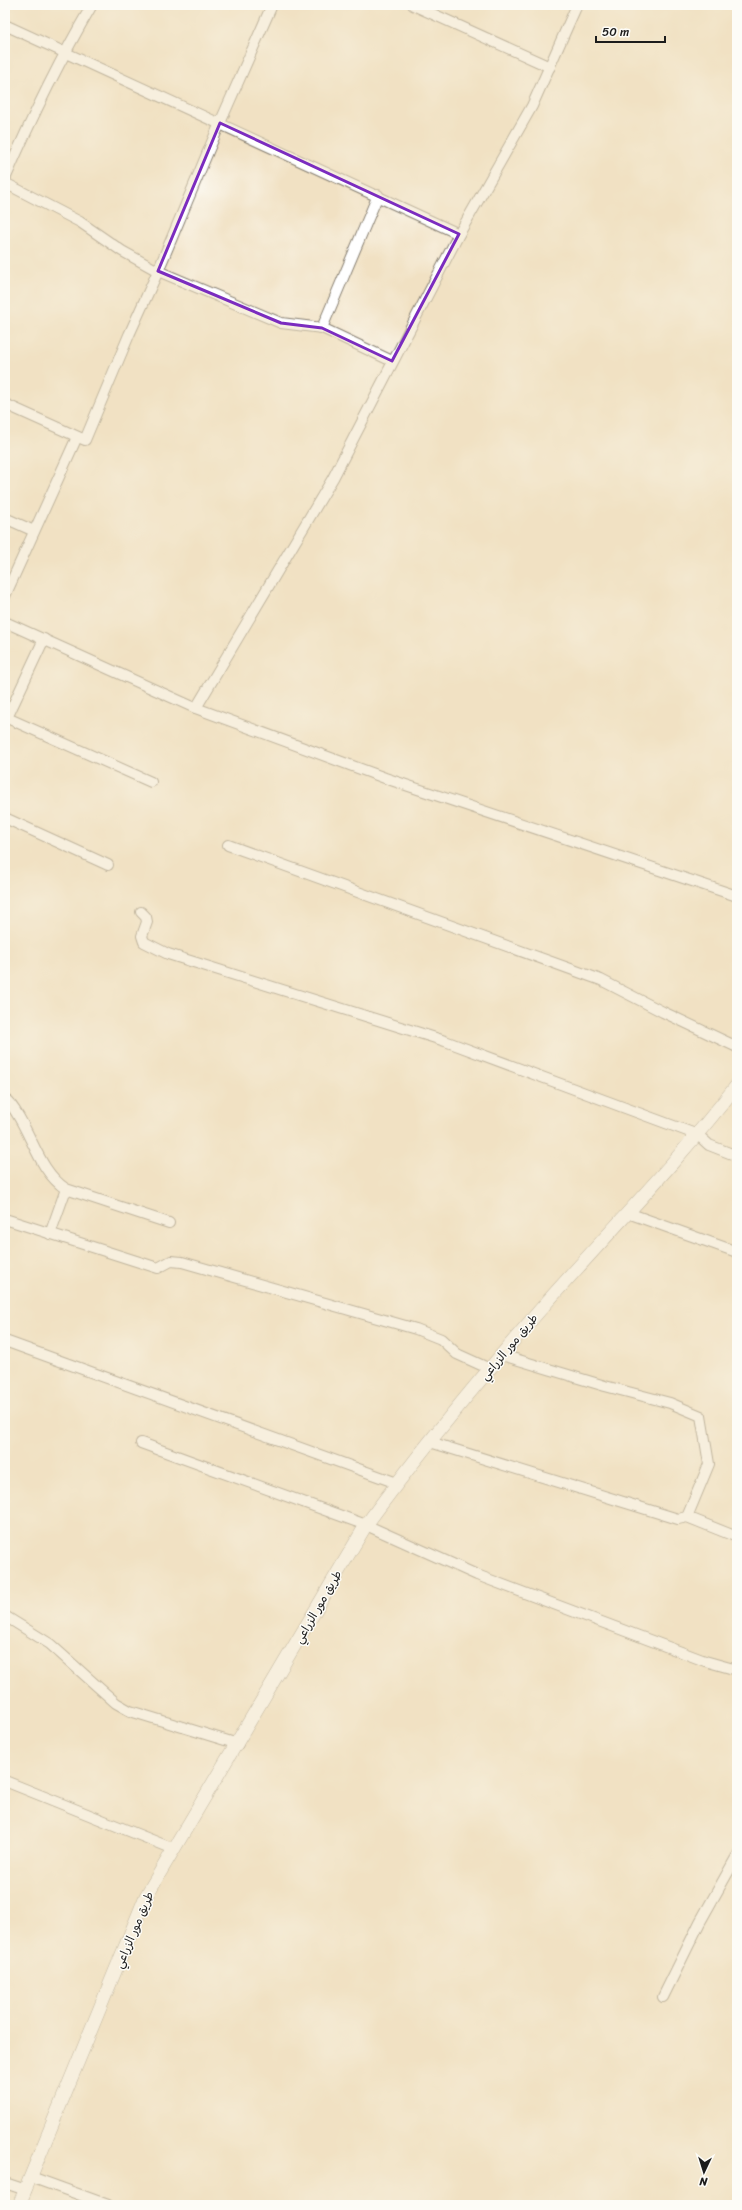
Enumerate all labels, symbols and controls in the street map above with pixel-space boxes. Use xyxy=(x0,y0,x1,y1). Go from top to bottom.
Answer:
scale bar xyxy=(596,18,665,44)
text: 50 m xyxy=(602,21,629,43)
street label: طريق مور الزراعي xyxy=(474,1309,544,1385)
street label: طريق مور الزراعي xyxy=(288,1566,348,1648)
street label: طريق مور الزراعي xyxy=(108,1888,160,1972)
north arrow xyxy=(684,2152,724,2192)
text: N xyxy=(698,2172,709,2191)

